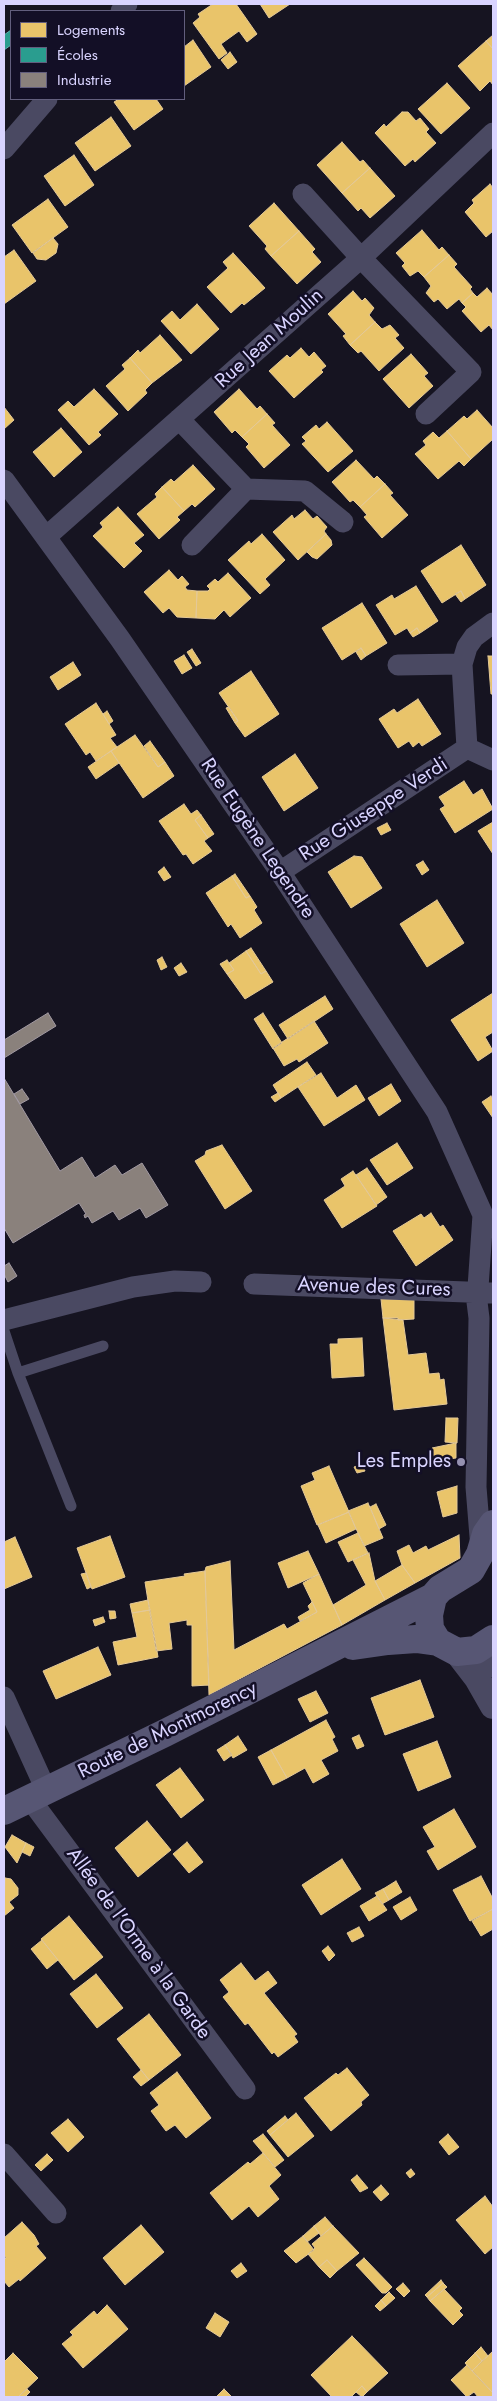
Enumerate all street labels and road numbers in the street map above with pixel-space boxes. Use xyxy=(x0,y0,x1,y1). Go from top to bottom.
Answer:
street label: Rue Jean Moulin xyxy=(211,284,329,394)
street label: Rue Giuseppe Verdi xyxy=(295,753,453,867)
street label: Rue Eugène Legendre xyxy=(195,754,319,924)
street label: Avenue des Cures xyxy=(297,1273,451,1303)
street label: Route de Montmorency xyxy=(75,1677,261,1785)
street label: Allée de l'Orme à la Garde xyxy=(61,1844,215,2044)

